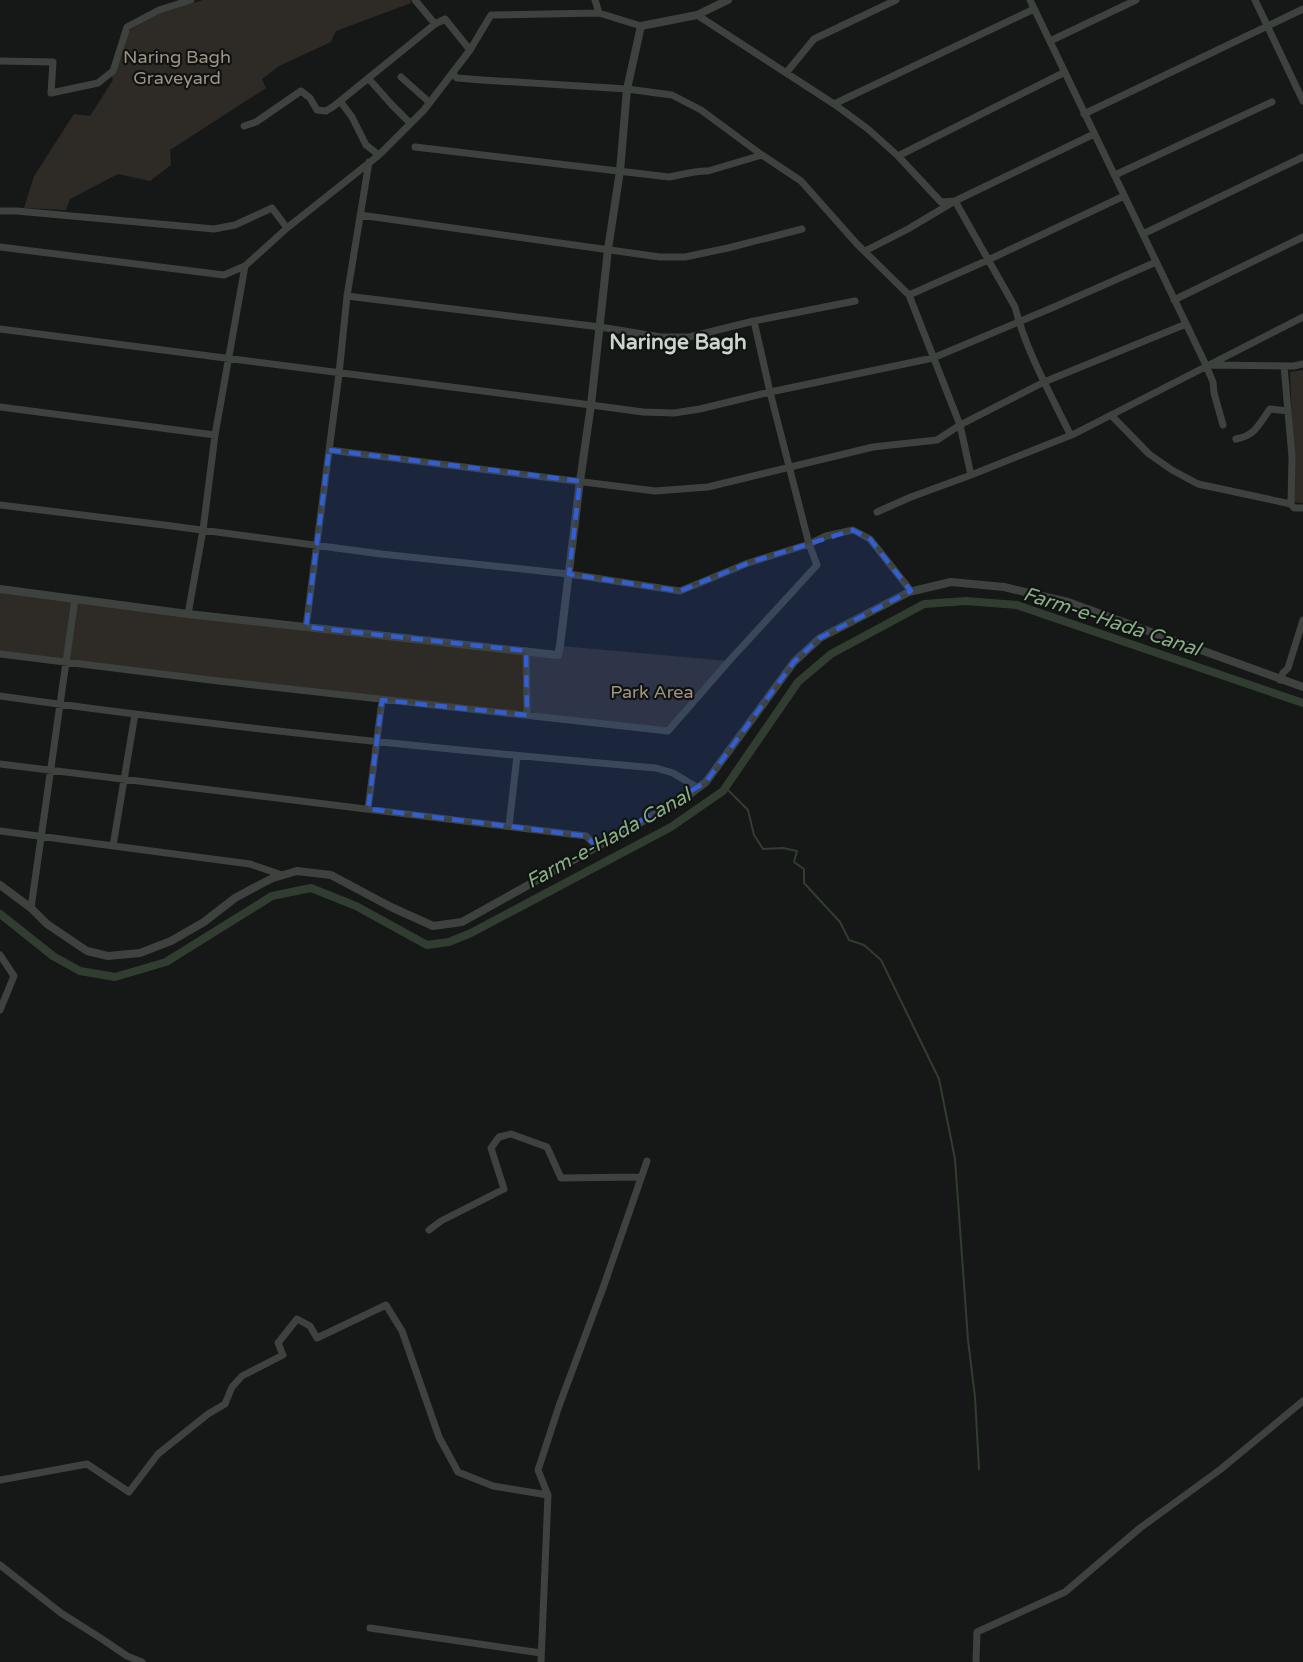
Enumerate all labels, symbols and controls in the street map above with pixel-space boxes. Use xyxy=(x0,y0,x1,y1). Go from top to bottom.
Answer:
park label: Naring Bagh Graveyard xyxy=(123,46,231,89)
district label: Naringe Bagh xyxy=(609,330,747,355)
water label: Farm-e-Hada Canal xyxy=(1020,582,1205,662)
park label: Park Area xyxy=(610,681,694,703)
water label: Farm-e-Hada Canal xyxy=(522,783,697,894)

